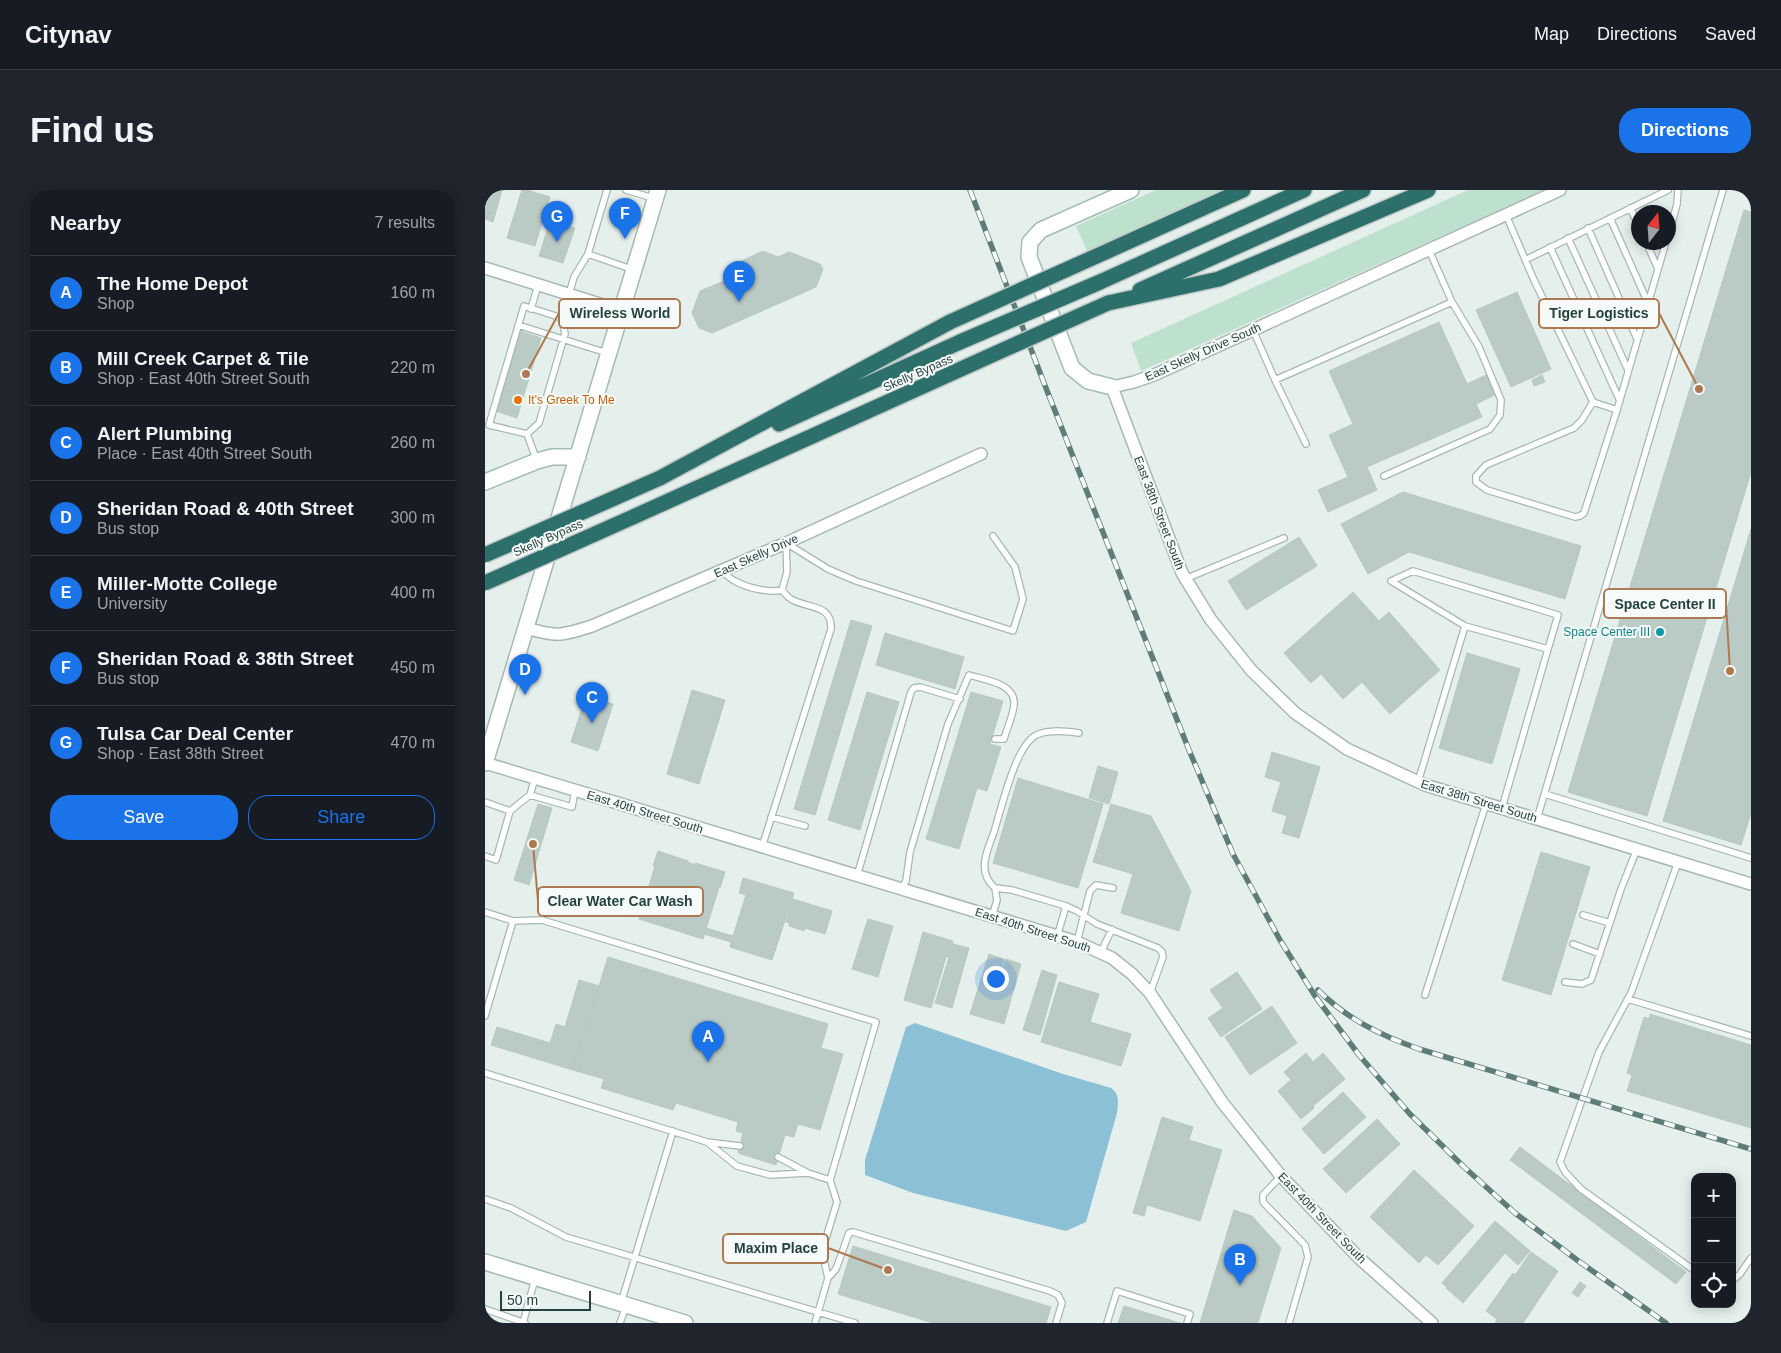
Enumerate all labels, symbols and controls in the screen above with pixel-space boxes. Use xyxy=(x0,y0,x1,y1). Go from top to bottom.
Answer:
text: Citynav xyxy=(25,21,112,48)
text: Map xyxy=(1534,24,1569,44)
text: Directions xyxy=(1597,24,1677,44)
text: Saved xyxy=(1705,24,1756,44)
button: Directions xyxy=(1619,108,1751,153)
text: Find us xyxy=(30,110,154,149)
pin: F xyxy=(609,198,641,239)
pin: G xyxy=(541,201,573,242)
north arrow xyxy=(1631,205,1676,250)
text: Nearby xyxy=(50,211,121,234)
text: 7 results xyxy=(375,214,435,231)
pin: E xyxy=(723,261,755,302)
text: The Home Depot xyxy=(97,273,248,294)
text: A xyxy=(60,284,72,301)
text: 160 m xyxy=(391,284,435,301)
text: Shop xyxy=(97,295,134,312)
callout: Wireless World xyxy=(559,299,680,328)
callout: Tiger Logistics xyxy=(1539,299,1659,328)
text: Wireless World xyxy=(570,305,670,321)
text: Tiger Logistics xyxy=(1549,305,1649,321)
street label: East Skelly Drive South xyxy=(1143,320,1263,384)
text: Mill Creek Carpet & Tile xyxy=(97,348,309,369)
street label: Skelly Bypass xyxy=(881,351,955,395)
text: B xyxy=(60,359,72,376)
text: 220 m xyxy=(391,359,435,376)
text: Shop · East 40th Street South xyxy=(97,370,310,387)
place label: It's Greek To Me xyxy=(528,393,615,407)
marker: It's Greek To Me xyxy=(512,394,524,406)
text: Alert Plumbing xyxy=(97,423,232,444)
text: C xyxy=(60,434,72,451)
text: 260 m xyxy=(391,434,435,451)
text: Place · East 40th Street South xyxy=(97,445,312,462)
street label: East 38th Street South xyxy=(1131,454,1187,572)
text: Sheridan Road & 40th Street xyxy=(97,498,354,519)
text: D xyxy=(60,509,72,526)
text: 300 m xyxy=(391,509,435,526)
street label: Skelly Bypass xyxy=(511,516,585,560)
text: Bus stop xyxy=(97,520,159,537)
street label: East Skelly Drive xyxy=(712,531,801,581)
text: Miller-Motte College xyxy=(97,573,278,594)
text: E xyxy=(61,584,71,601)
text: 400 m xyxy=(391,584,435,601)
callout: Space Center II xyxy=(1604,589,1726,618)
text: University xyxy=(97,595,167,612)
text: Space Center II xyxy=(1614,596,1716,612)
place label: Space Center III xyxy=(1563,625,1650,639)
marker: Space Center III xyxy=(1654,626,1666,638)
text: Sheridan Road & 38th Street xyxy=(97,648,354,669)
pin: D xyxy=(509,654,541,695)
text: F xyxy=(61,659,71,676)
text: 450 m xyxy=(391,659,435,676)
text: Bus stop xyxy=(97,670,159,687)
pin: C xyxy=(576,682,608,723)
text: Tulsa Car Deal Center xyxy=(97,723,293,744)
text: G xyxy=(60,734,72,751)
text: 470 m xyxy=(391,734,435,751)
text: Shop · East 38th Street xyxy=(97,745,263,762)
street label: East 38th Street South xyxy=(1419,777,1539,825)
street label: East 40th Street South xyxy=(585,788,705,836)
button: Save xyxy=(50,795,238,840)
button: Share xyxy=(248,795,435,840)
callout: Clear Water Car Wash xyxy=(538,887,703,916)
text: Clear Water Car Wash xyxy=(547,893,693,909)
street label: East 40th Street South xyxy=(973,905,1093,955)
your location xyxy=(983,966,1009,992)
pin: A xyxy=(692,1021,724,1062)
street label: East 40th Street South xyxy=(1275,1170,1369,1266)
map controls xyxy=(1691,1173,1736,1308)
button: + xyxy=(1691,1173,1736,1218)
button: − xyxy=(1691,1218,1736,1263)
callout: Maxim Place xyxy=(723,1234,828,1263)
text: Maxim Place xyxy=(734,1240,818,1256)
pin: B xyxy=(1224,1244,1256,1285)
button: locate xyxy=(1691,1263,1736,1308)
scale bar xyxy=(500,1288,591,1311)
text: 50 m xyxy=(507,1292,538,1308)

